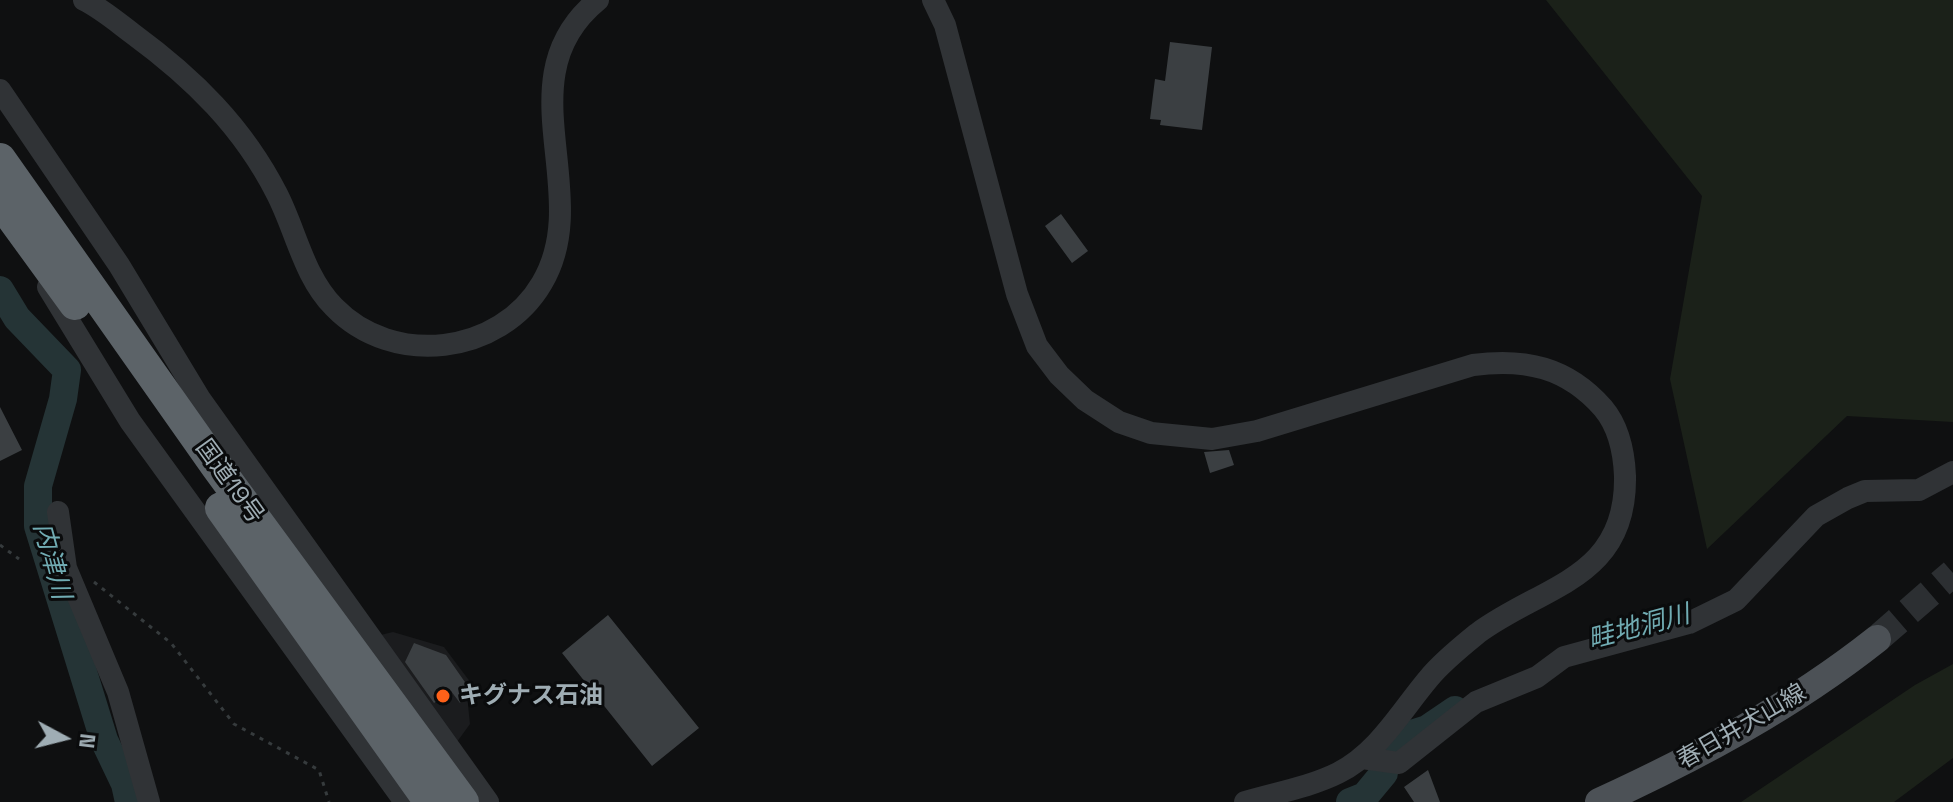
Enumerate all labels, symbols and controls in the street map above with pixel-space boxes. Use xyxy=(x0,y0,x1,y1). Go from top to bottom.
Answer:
street label: 国道19号 xyxy=(189,434,269,530)
water label: 内津川 xyxy=(26,519,76,603)
water label: 畦地洞川 xyxy=(1585,599,1693,657)
street label: 春日井犬山線 xyxy=(1672,679,1812,775)
place label: キグナス石油 xyxy=(459,682,603,710)
marker: キグナス石油 xyxy=(434,687,452,705)
north arrow xyxy=(24,698,104,778)
text: N xyxy=(73,732,103,750)

